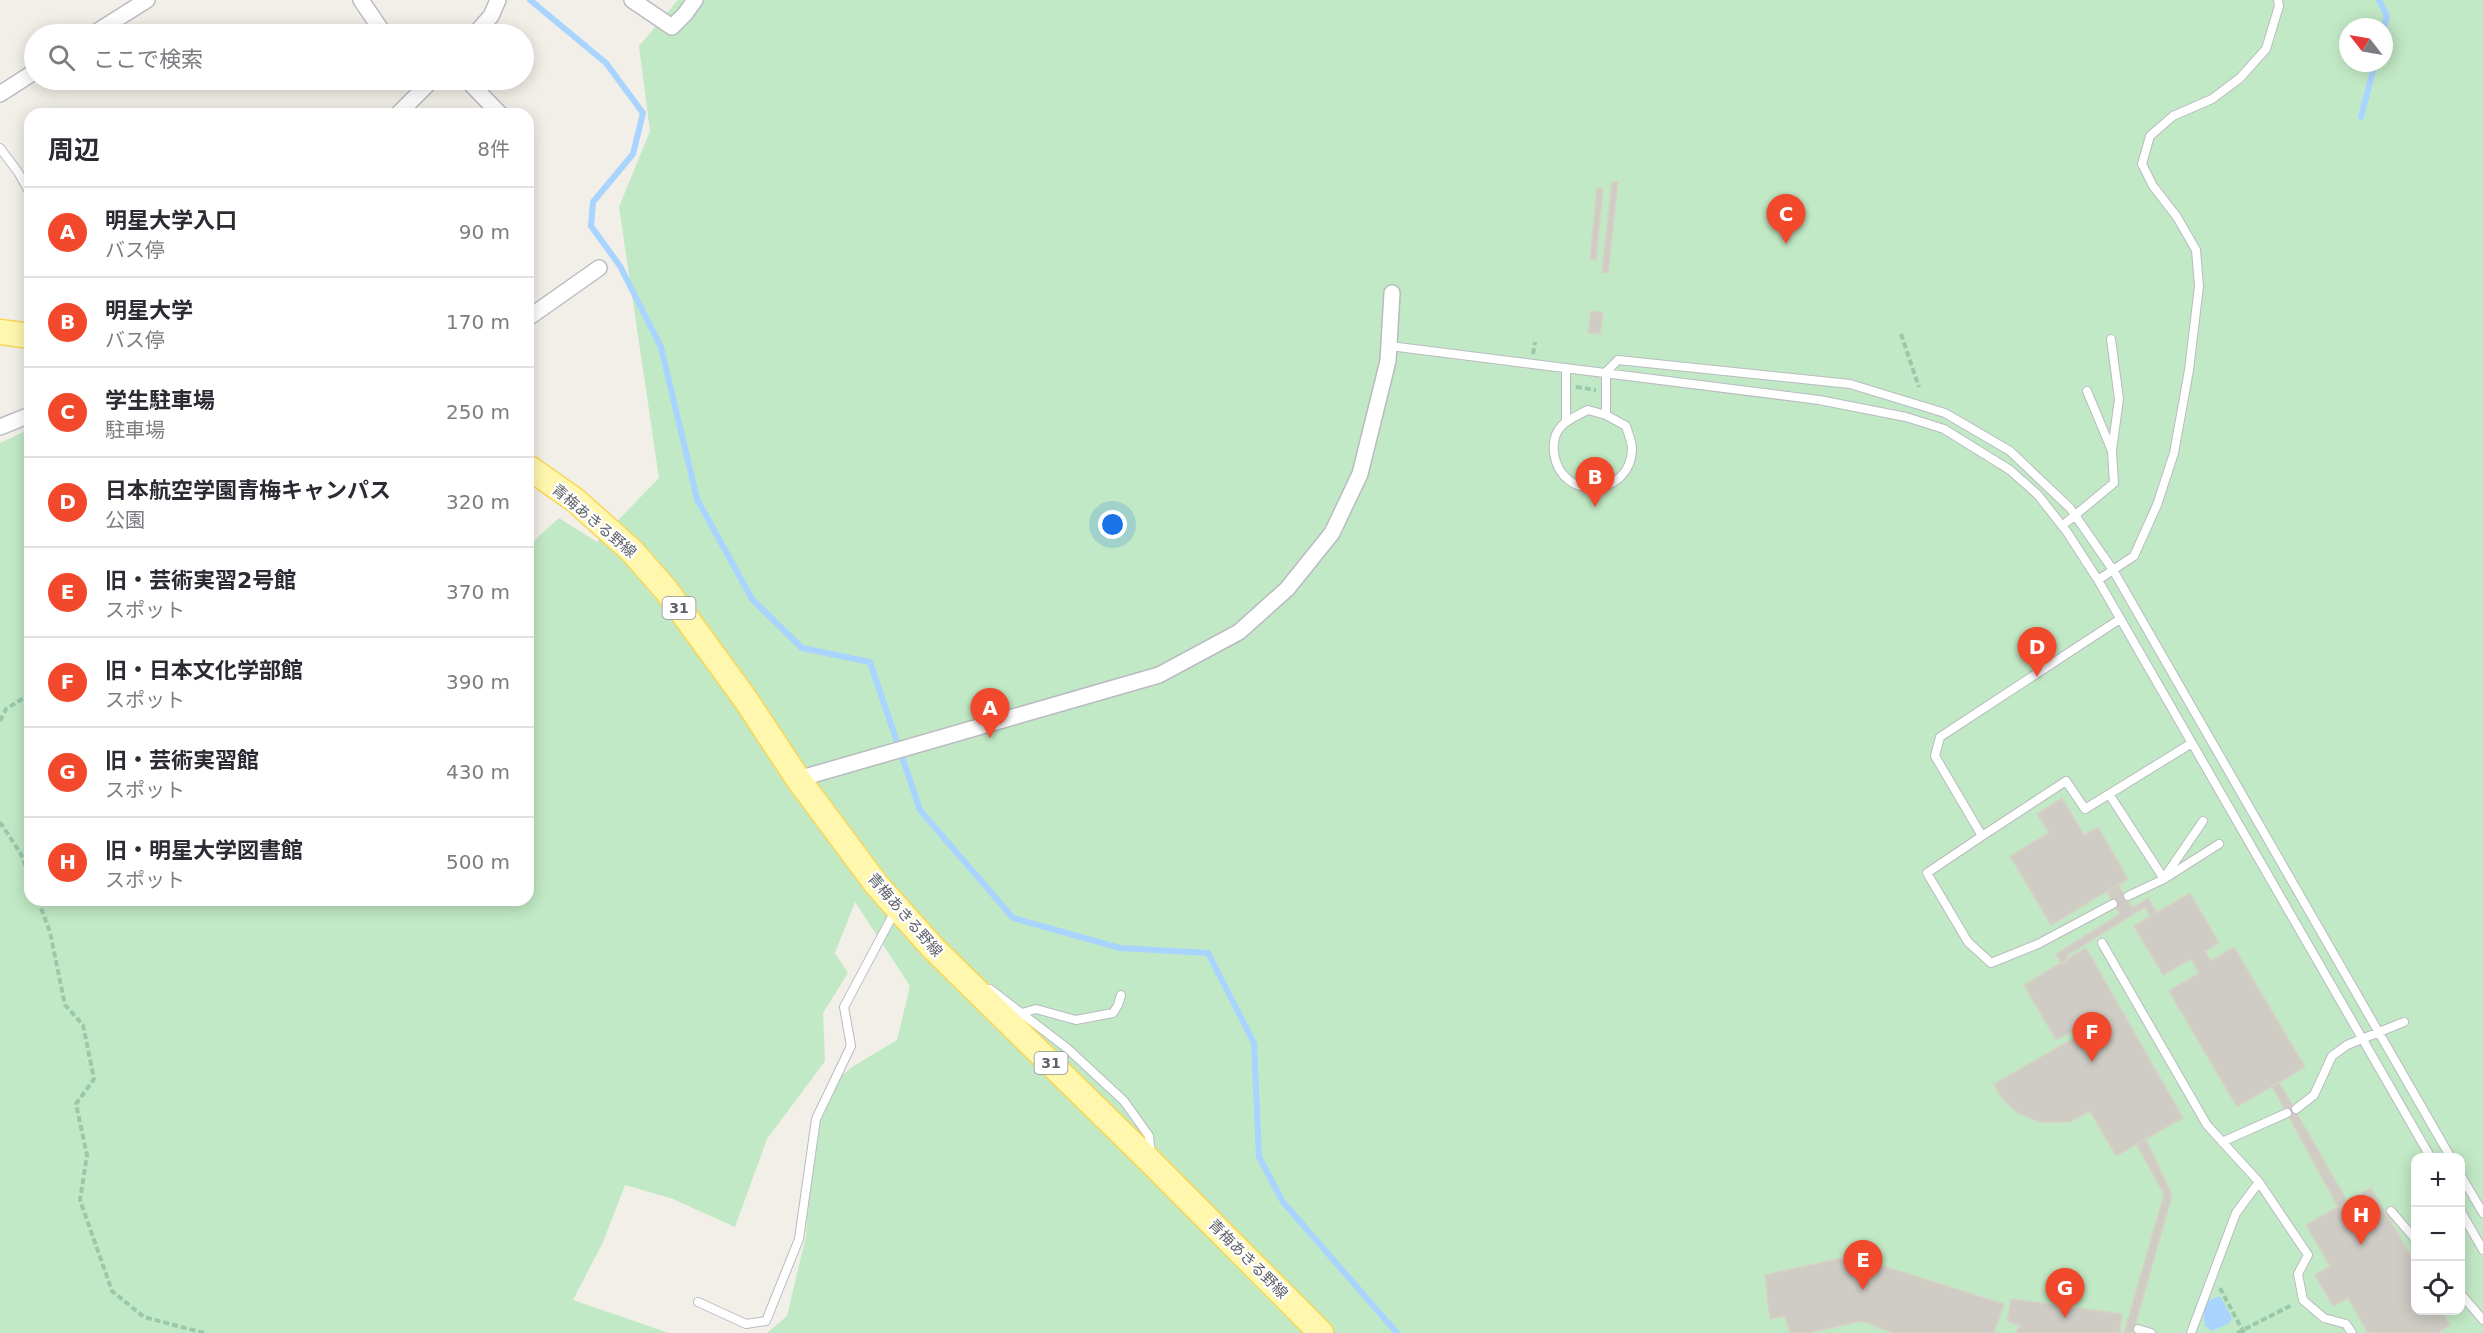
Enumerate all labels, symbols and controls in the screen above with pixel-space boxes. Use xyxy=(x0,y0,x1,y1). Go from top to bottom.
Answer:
north arrow xyxy=(2339,18,2393,72)
search box xyxy=(24,24,534,90)
icon: search xyxy=(45,41,78,74)
text: ここで検索 xyxy=(93,47,203,72)
text: 周辺 xyxy=(48,135,100,165)
text: 8件 xyxy=(477,137,510,161)
pin: C xyxy=(1766,194,1806,244)
text: 明星大学入口 xyxy=(105,208,237,233)
text: A xyxy=(60,220,75,244)
text: 90 m xyxy=(459,220,510,244)
text: バス停 xyxy=(105,238,165,262)
text: 明星大学 xyxy=(105,298,193,323)
text: B xyxy=(60,310,75,334)
text: 170 m xyxy=(446,310,510,334)
text: バス停 xyxy=(105,328,165,352)
text: 学生駐車場 xyxy=(105,388,215,413)
text: C xyxy=(60,400,75,424)
text: 250 m xyxy=(446,400,510,424)
text: 駐車場 xyxy=(105,418,165,442)
pin: B xyxy=(1576,458,1614,507)
text: 日本航空学園青梅キャンパス xyxy=(105,478,391,503)
street label: 青梅あきる野線 xyxy=(548,480,640,562)
text: D xyxy=(59,490,76,514)
text: 320 m xyxy=(446,490,510,514)
text: 公園 xyxy=(105,508,145,532)
your location xyxy=(1098,510,1127,539)
text: 旧・芸術実習2号館 xyxy=(105,568,296,593)
text: E xyxy=(61,580,74,604)
text: 370 m xyxy=(446,580,510,604)
road number: 31 xyxy=(662,597,696,619)
text: スポット xyxy=(105,598,185,622)
pin: D xyxy=(2018,628,2056,677)
text: 旧・日本文化学部館 xyxy=(105,658,303,683)
text: F xyxy=(61,670,74,694)
text: 390 m xyxy=(446,670,510,694)
text: スポット xyxy=(105,688,185,712)
pin: A xyxy=(970,688,1010,738)
text: 旧・芸術実習館 xyxy=(105,748,259,773)
text: G xyxy=(59,760,76,784)
text: 430 m xyxy=(446,760,510,784)
text: スポット xyxy=(105,778,185,802)
text: 旧・明星大学図書館 xyxy=(105,838,303,863)
text: H xyxy=(59,850,76,874)
text: 500 m xyxy=(446,850,510,874)
text: スポット xyxy=(105,868,185,892)
street label: 青梅あきる野線 xyxy=(864,870,946,960)
pin: F xyxy=(2072,1012,2112,1062)
road number: 31 xyxy=(1034,1052,1068,1074)
map controls xyxy=(2411,1153,2465,1315)
button: + xyxy=(2411,1153,2465,1207)
pin: H xyxy=(2342,1196,2380,1245)
button: − xyxy=(2411,1207,2465,1261)
street label: 青梅あきる野線 xyxy=(1205,1216,1291,1302)
pin: E xyxy=(1844,1240,1882,1290)
button: locate xyxy=(2411,1261,2465,1315)
pin: G xyxy=(2046,1268,2084,1318)

